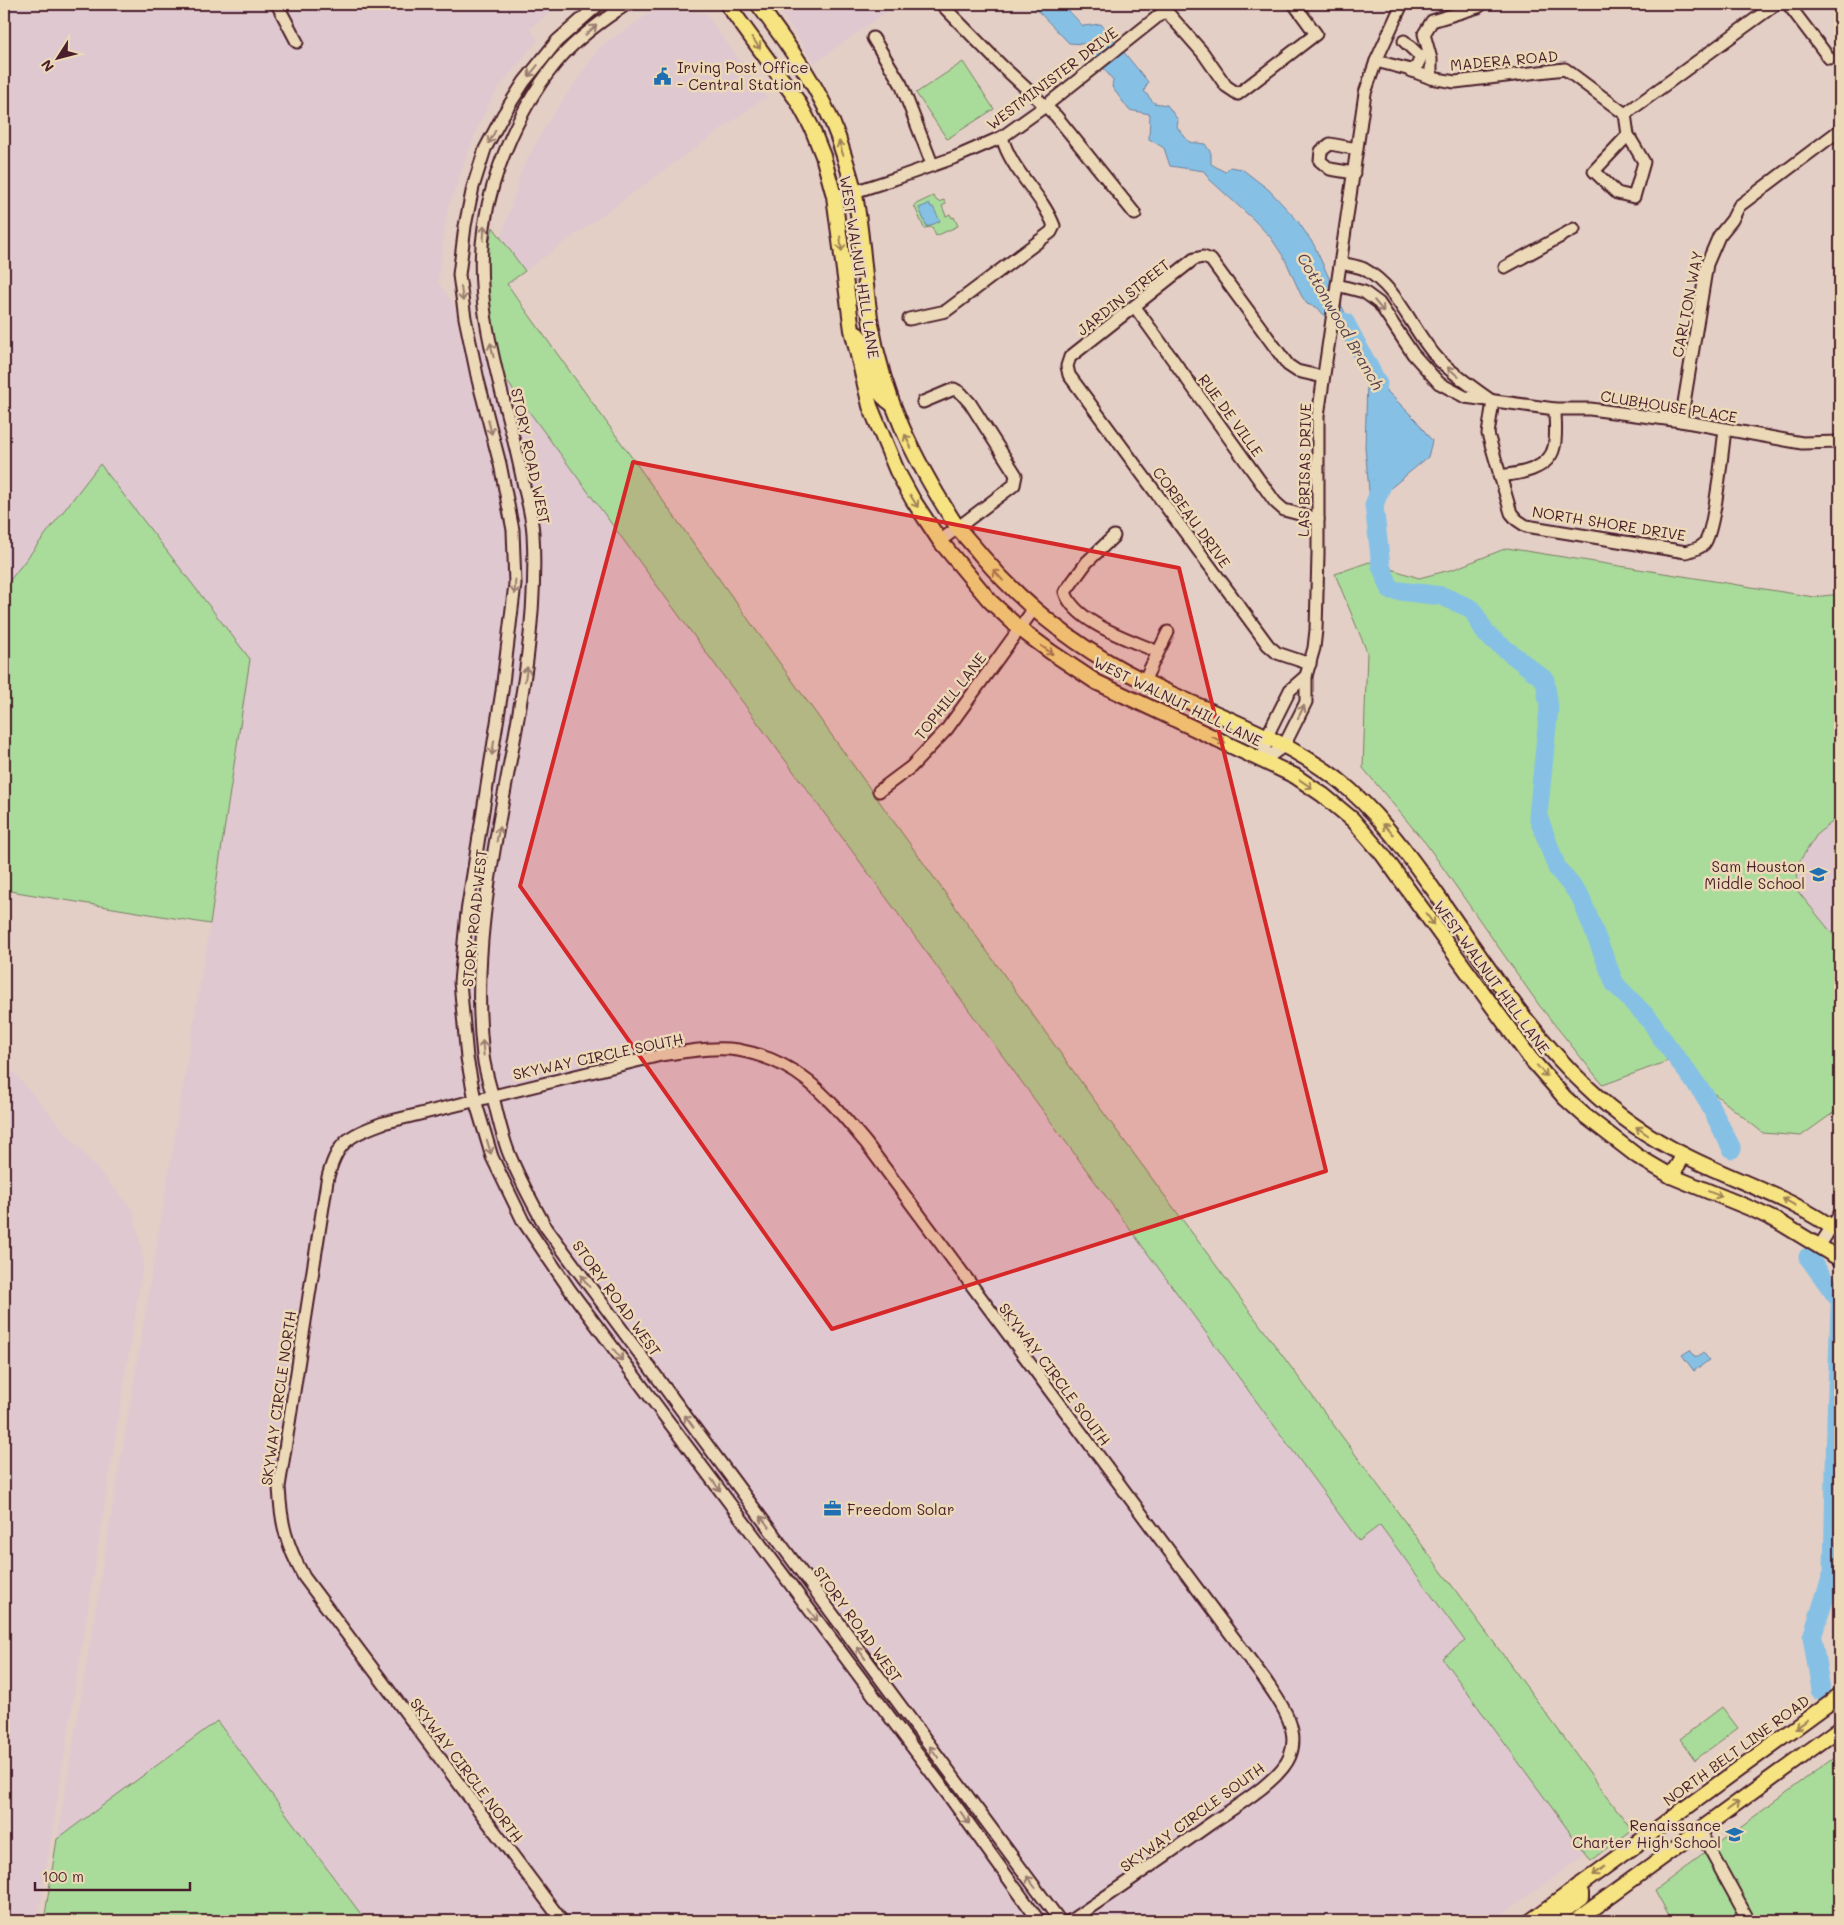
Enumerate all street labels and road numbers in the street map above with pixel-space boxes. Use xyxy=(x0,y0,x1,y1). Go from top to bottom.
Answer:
street label: WESTMINISTER DRIVE xyxy=(982,22,1122,134)
street label: MADERA ROAD xyxy=(1449,45,1559,75)
street label: WEST WALNUT HILL LANE xyxy=(836,174,884,360)
street label: CARLTON WAY xyxy=(1667,249,1707,359)
street label: JARDIN STREET xyxy=(1072,254,1174,340)
street label: RUE DE VILLE xyxy=(1194,370,1268,461)
street label: CLUBHOUSE PLACE xyxy=(1599,385,1739,427)
street label: STORY ROAD WEST xyxy=(507,386,555,526)
street label: LAS BRISAS DRIVE xyxy=(1293,403,1315,537)
street label: CORBEAU DRIVE xyxy=(1149,463,1236,572)
street label: NORTH SHORE DRIVE xyxy=(1531,501,1688,545)
street label: TOPHILL LANE xyxy=(910,648,991,744)
street label: WEST WALNUT HILL LANE xyxy=(1091,652,1266,751)
street label: STORY ROAD WEST xyxy=(457,848,491,988)
street label: WEST WALNUT HILL LANE xyxy=(1430,896,1555,1058)
street label: SKYWAY CIRCLE SOUTH xyxy=(511,1028,685,1084)
street label: STORY ROAD WEST xyxy=(568,1236,666,1360)
street label: SKYWAY CIRCLE SOUTH xyxy=(995,1299,1115,1449)
street label: SKYWAY CIRCLE NORTH xyxy=(256,1309,300,1487)
street label: STORY ROAD WEST xyxy=(809,1562,907,1686)
street label: NORTH BELT LINE ROAD xyxy=(1659,1690,1813,1810)
street label: SKYWAY CIRCLE NORTH xyxy=(406,1694,528,1846)
street label: SKYWAY CIRCLE SOUTH xyxy=(1116,1758,1268,1876)

